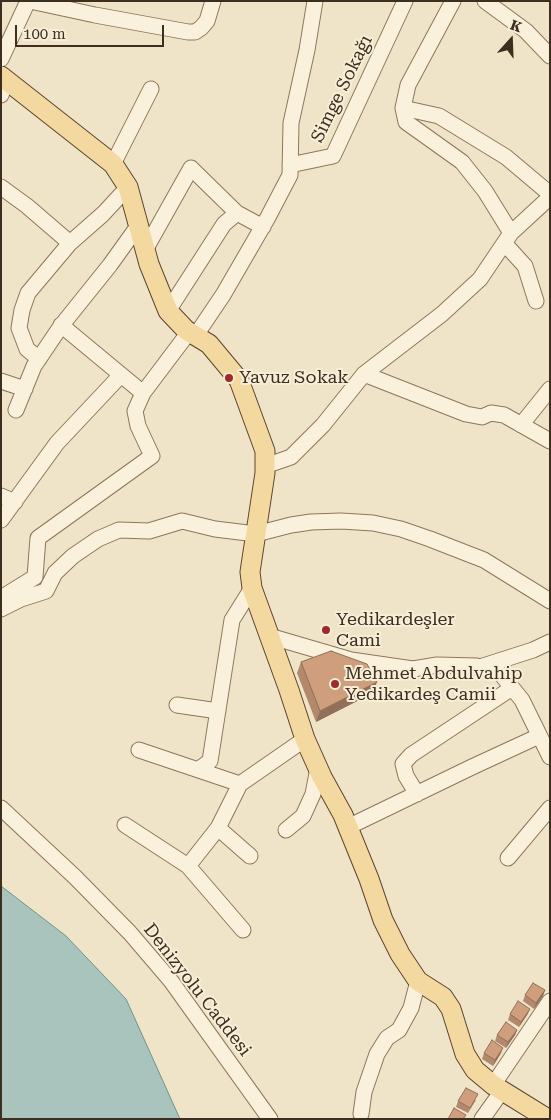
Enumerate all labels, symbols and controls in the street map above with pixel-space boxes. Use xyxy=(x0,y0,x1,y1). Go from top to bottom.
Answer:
scale bar xyxy=(18,15,166,47)
north arrow xyxy=(486,15,536,65)
text: K xyxy=(508,17,524,35)
text: 100 m xyxy=(23,25,66,43)
street label: Simge Sokağı xyxy=(307,32,377,146)
place label: Yavuz Sokak xyxy=(239,367,349,389)
marker: Yavuz Sokak xyxy=(223,372,235,384)
place label: Yedikardeşler Cami xyxy=(336,609,455,652)
marker: Yedikardeşler Cami xyxy=(320,624,332,636)
place label: Mehmet Abdulvahip Yedikardeş Camii xyxy=(345,663,523,706)
marker: Mehmet Abdulvahip Yedikardeş Camii xyxy=(329,678,341,690)
street label: Denizyolu Caddesi xyxy=(139,919,255,1061)

